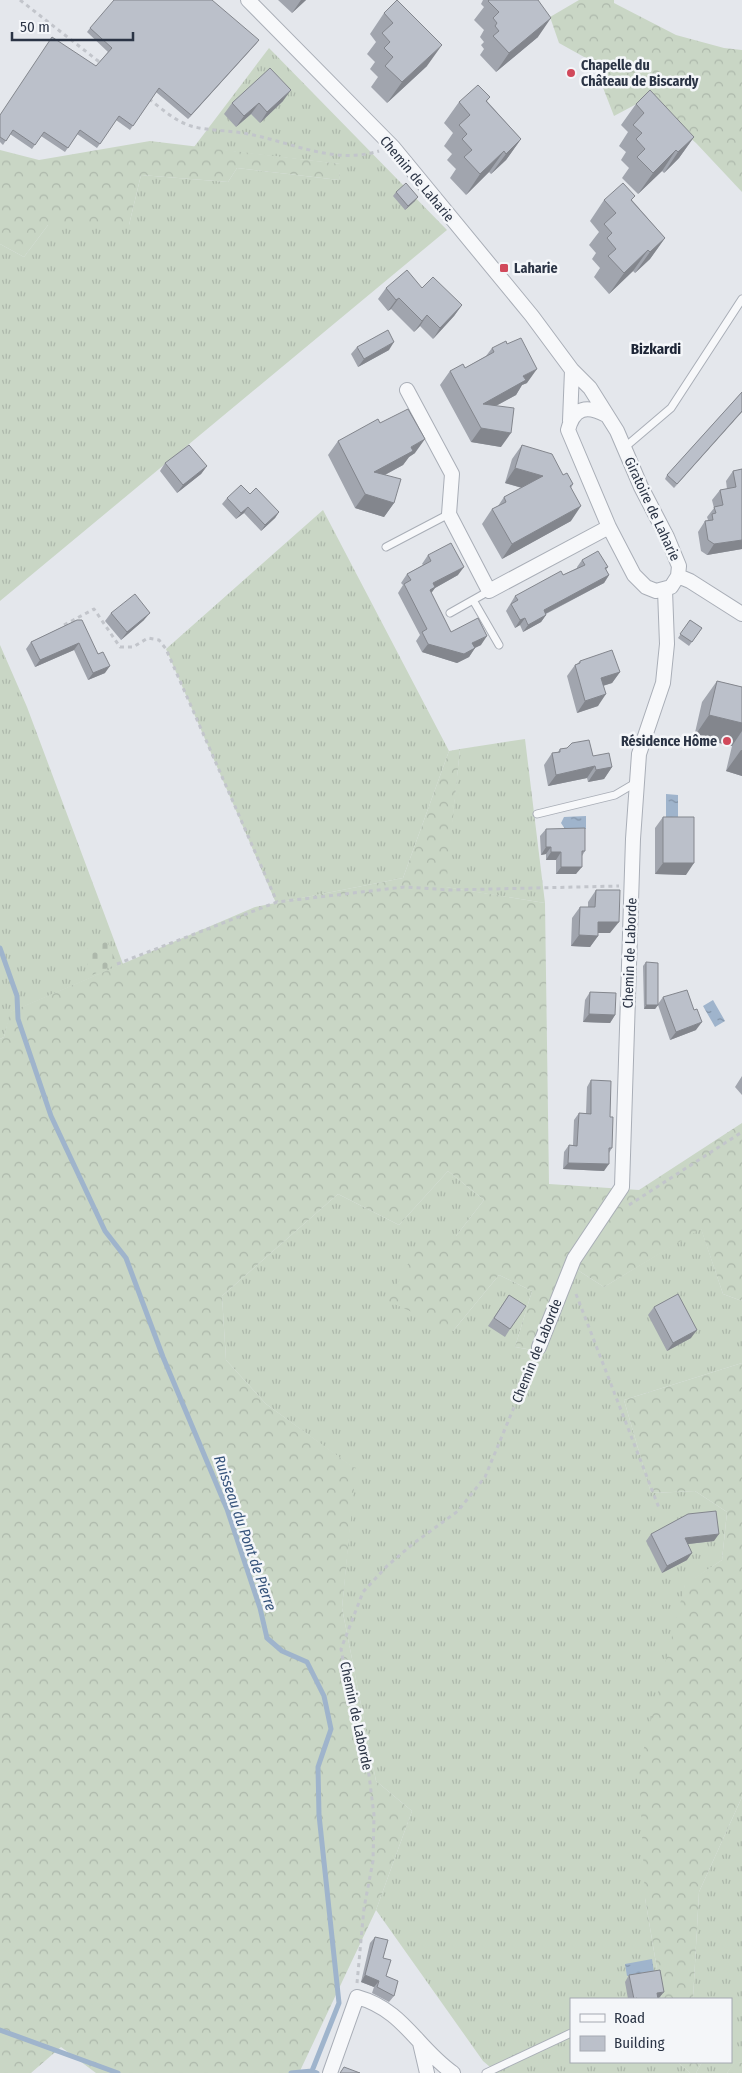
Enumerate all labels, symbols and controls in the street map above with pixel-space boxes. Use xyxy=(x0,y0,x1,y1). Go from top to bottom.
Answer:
scale bar xyxy=(12,10,134,42)
text: 50 m xyxy=(20,18,50,36)
place label: Chapelle du Château de Biscardy xyxy=(581,57,699,90)
marker: Chapelle du Château de Biscardy xyxy=(565,67,577,79)
street label: Chemin de Laharie xyxy=(376,133,458,225)
place label: Laharie xyxy=(514,260,558,277)
marker: Laharie xyxy=(498,262,510,274)
district label: Bizkardi xyxy=(631,340,681,358)
street label: Giratoire de Laharie xyxy=(620,454,684,564)
place label: Résidence Hôme xyxy=(621,733,717,750)
marker: Résidence Hôme xyxy=(721,735,733,747)
street label: Chemin de Laborde xyxy=(620,897,640,1009)
street label: Chemin de Laborde xyxy=(508,1296,566,1405)
water label: Ruisseau du Pont de Pierre xyxy=(210,1453,280,1613)
street label: Chemin de Laborde xyxy=(336,1660,376,1772)
legend xyxy=(570,1998,732,2063)
text: Road xyxy=(614,2009,645,2027)
text: Building xyxy=(614,2034,665,2052)

